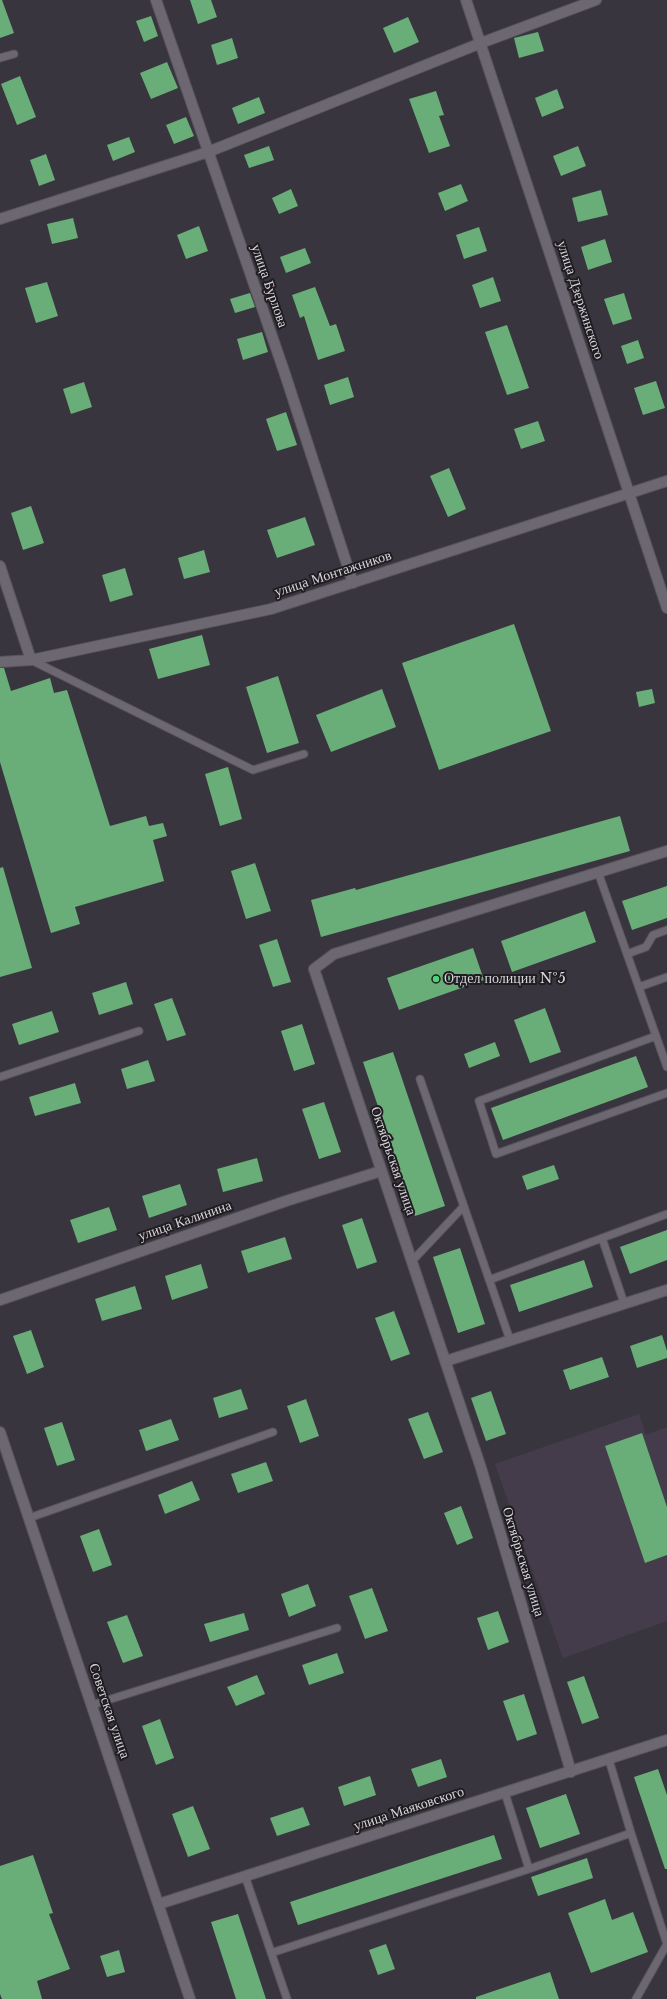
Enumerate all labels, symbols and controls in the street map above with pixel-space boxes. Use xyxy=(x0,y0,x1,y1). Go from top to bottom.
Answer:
street label: улица Дзержинского xyxy=(553,239,607,361)
street label: улица Бурлова xyxy=(247,242,291,330)
street label: улица Монтажников xyxy=(272,547,394,601)
place label: Отдел полиции №5 xyxy=(444,971,566,987)
marker: Отдел полиции №5 xyxy=(431,974,441,984)
street label: Октябрьская улица xyxy=(367,1105,419,1217)
street label: улица Калинина xyxy=(136,1197,234,1245)
street label: Октябрьская улица xyxy=(498,1505,548,1619)
street label: Советская улица xyxy=(85,1661,133,1761)
street label: улица Маяковского xyxy=(352,1783,466,1835)

